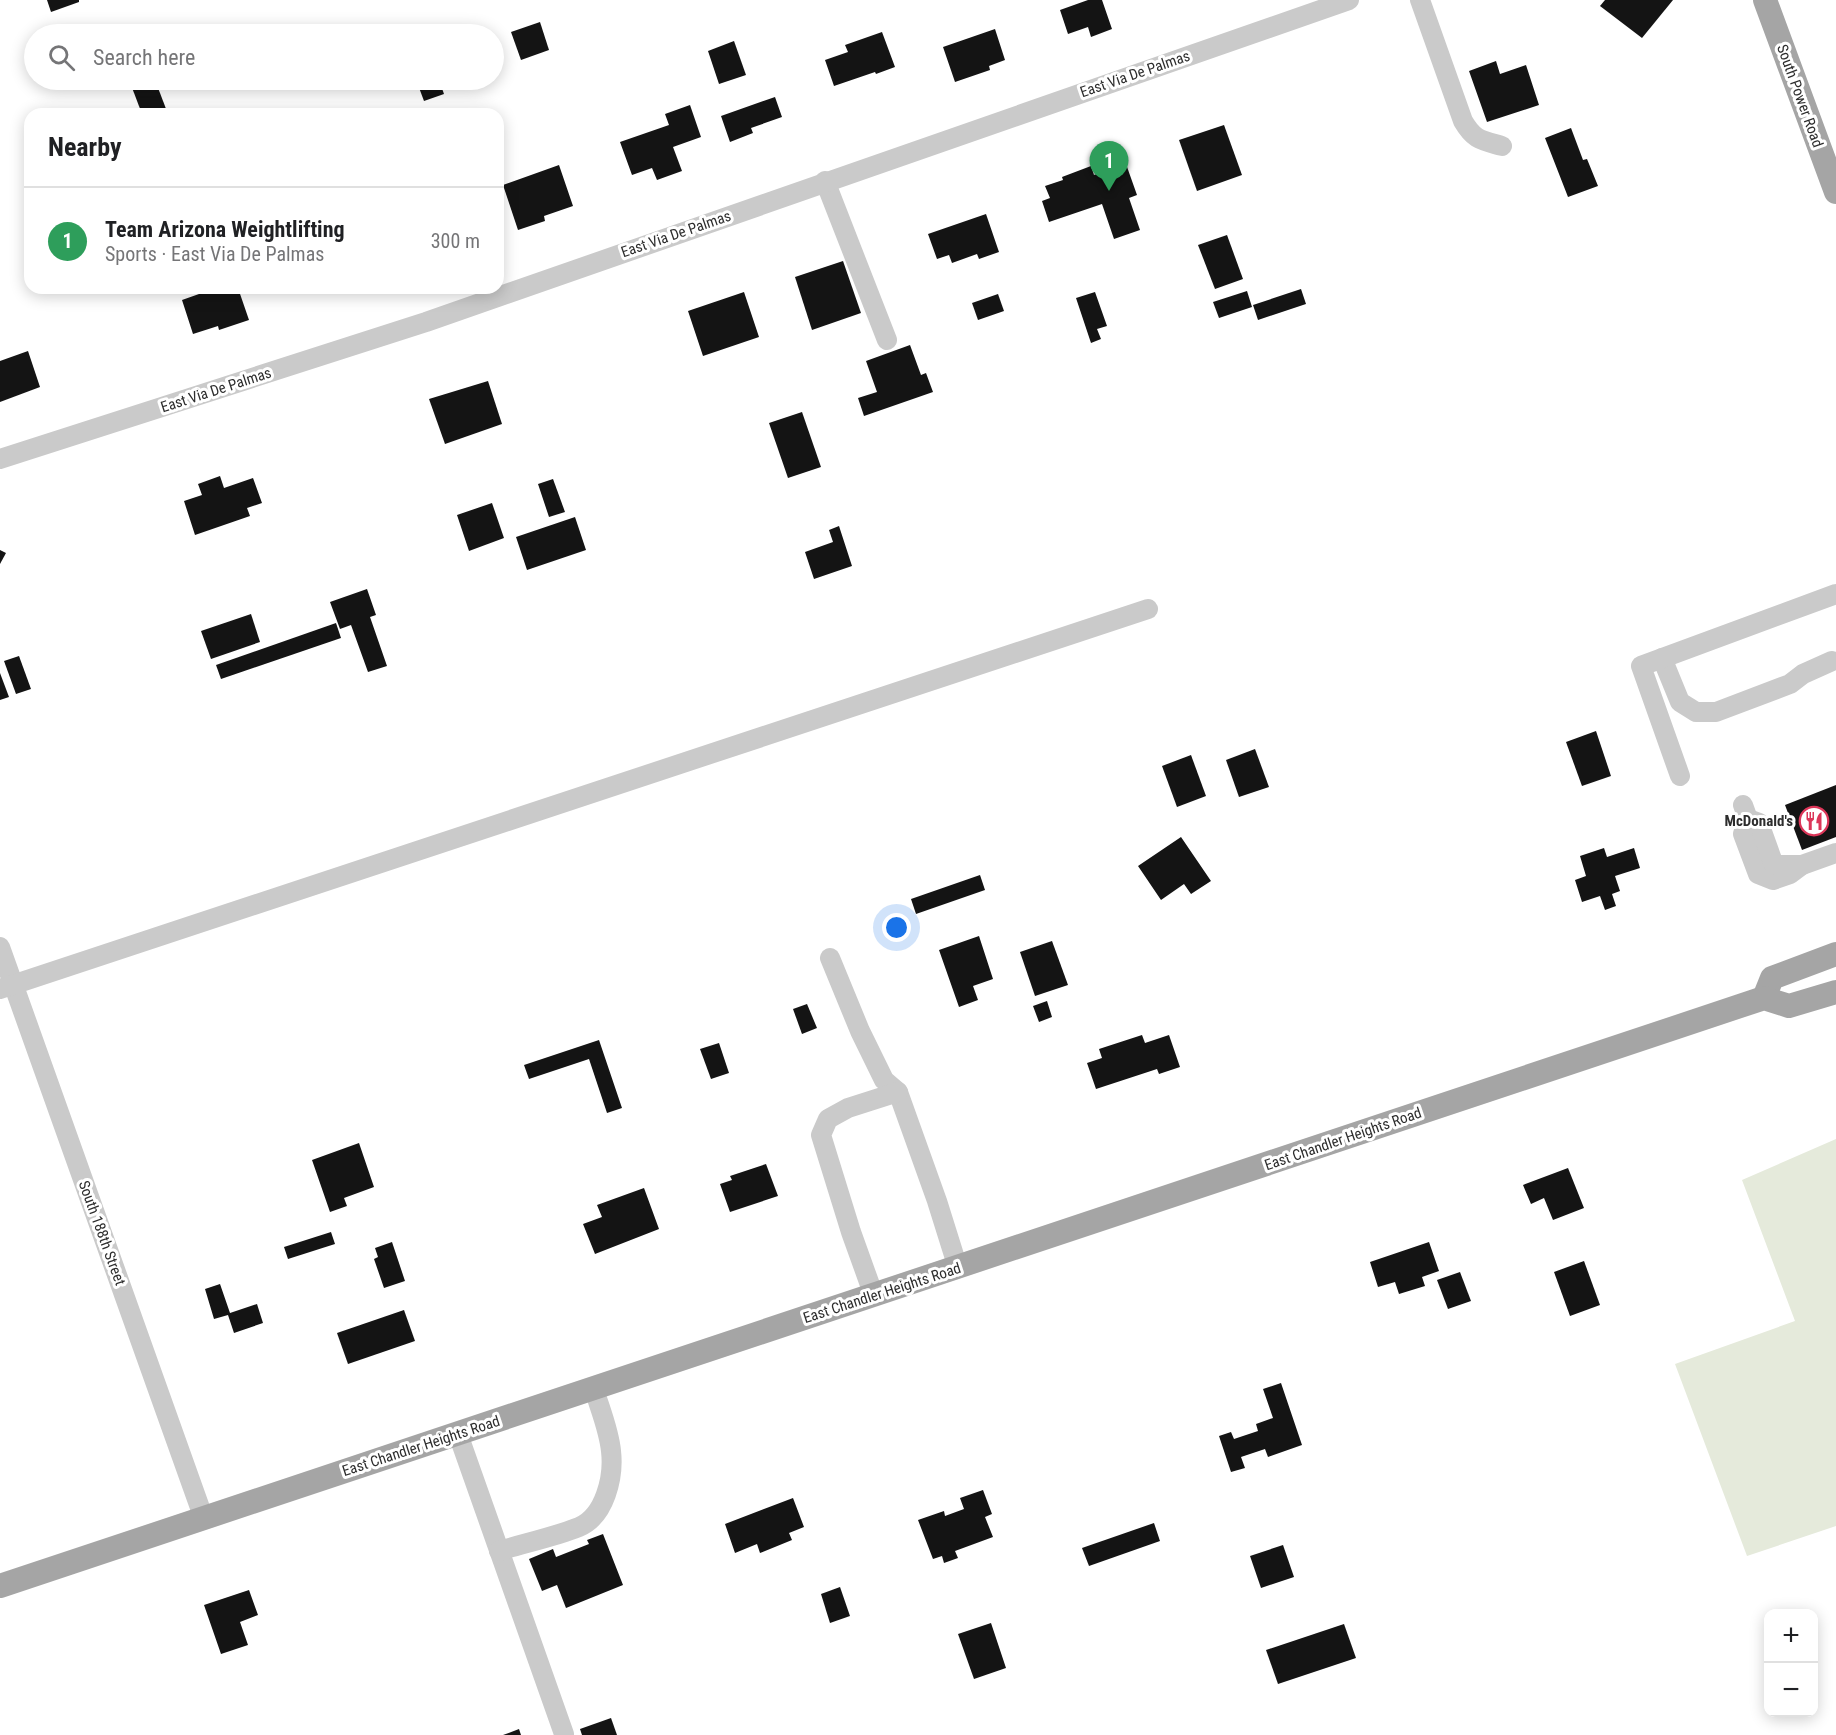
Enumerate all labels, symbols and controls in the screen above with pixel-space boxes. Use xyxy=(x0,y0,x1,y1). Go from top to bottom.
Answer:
search box xyxy=(24,24,504,90)
icon: search xyxy=(45,41,78,74)
street label: South Power Road xyxy=(1773,42,1827,150)
text: Search here xyxy=(93,45,195,70)
street label: East Via De Palmas xyxy=(1078,47,1192,101)
text: Nearby xyxy=(48,132,122,162)
pin: 1 xyxy=(1090,142,1128,191)
street label: East Via De Palmas xyxy=(619,207,733,261)
text: Team Arizona Weightlifting xyxy=(105,217,345,242)
text: 1 xyxy=(62,229,73,253)
text: 300 m xyxy=(431,229,480,253)
text: Sports · East Via De Palmas xyxy=(105,242,324,266)
street label: East Via De Palmas xyxy=(159,364,274,416)
restaurant icon: McDonald's xyxy=(1798,805,1830,837)
place label: McDonald's xyxy=(1725,812,1793,830)
your location xyxy=(882,913,911,942)
street label: East Chandler Heights Road xyxy=(1262,1104,1424,1174)
street label: South 188th Street xyxy=(75,1178,129,1288)
street label: East Chandler Heights Road xyxy=(801,1259,963,1327)
street label: East Chandler Heights Road xyxy=(340,1412,502,1480)
map controls xyxy=(1764,1609,1818,1717)
button: + xyxy=(1764,1609,1818,1663)
button: − xyxy=(1764,1663,1818,1717)

